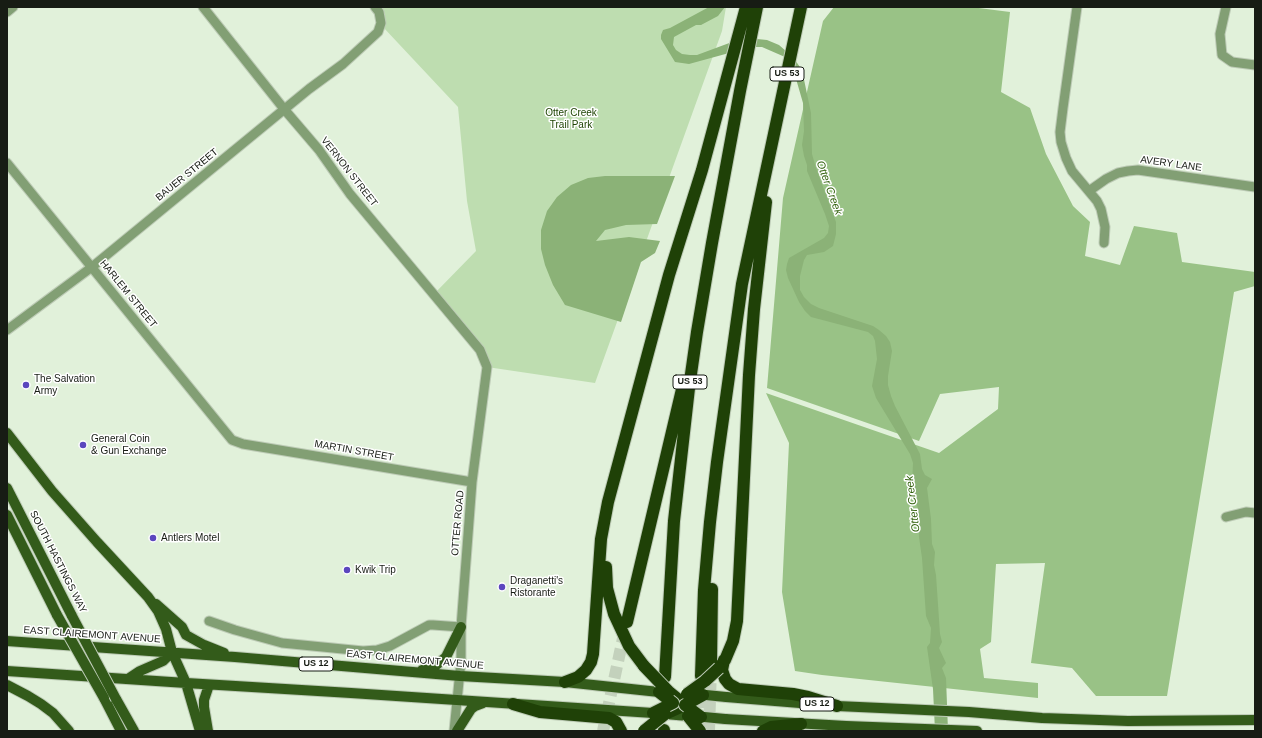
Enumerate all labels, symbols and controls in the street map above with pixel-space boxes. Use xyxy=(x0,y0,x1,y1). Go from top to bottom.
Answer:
road number: US 53 xyxy=(770,67,804,81)
park label: Otter Creek Trail Park xyxy=(545,107,597,130)
street label: VERNON STREET xyxy=(318,135,380,209)
street label: BAUER STREET xyxy=(153,146,221,204)
street label: AVERY LANE xyxy=(1140,154,1202,174)
water label: Otter Creek xyxy=(813,159,845,217)
street label: HARLEM STREET xyxy=(97,258,159,330)
place label: The Salvation Army xyxy=(34,373,95,396)
road number: US 53 xyxy=(673,375,707,389)
marker: The Salvation Army xyxy=(21,380,31,390)
place label: General Coin & Gun Exchange xyxy=(91,433,167,456)
street label: MARTIN STREET xyxy=(313,438,395,464)
marker: General Coin & Gun Exchange xyxy=(78,440,88,450)
water label: Otter Creek xyxy=(903,475,923,533)
street label: OTTER ROAD xyxy=(449,490,467,556)
street label: SOUTH HASTINGS WAY xyxy=(27,509,89,615)
place label: Antlers Motel xyxy=(161,532,219,544)
marker: Antlers Motel xyxy=(148,533,158,543)
place label: Kwik Trip xyxy=(355,564,396,576)
marker: Kwik Trip xyxy=(342,565,352,575)
place label: Draganetti's Ristorante xyxy=(510,575,563,598)
marker: Draganetti's Ristorante xyxy=(497,582,507,592)
street label: EAST CLAIREMONT AVENUE xyxy=(23,624,161,646)
street label: EAST CLAIREMONT AVENUE xyxy=(346,648,484,672)
road number: US 12 xyxy=(299,657,333,671)
road number: US 12 xyxy=(800,697,834,711)

